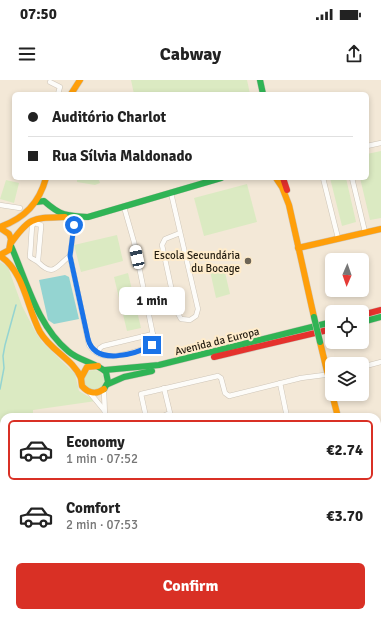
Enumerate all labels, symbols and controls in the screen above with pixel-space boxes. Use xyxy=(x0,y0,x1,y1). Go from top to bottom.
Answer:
text: 07:50 xyxy=(20,5,57,23)
icon: menu xyxy=(16,43,38,65)
text: Cabway xyxy=(160,43,221,65)
icon: share xyxy=(343,43,365,65)
text: Auditório Charlot xyxy=(52,108,166,126)
text: Rua Sílvia Maldonado xyxy=(52,147,192,165)
route start xyxy=(65,216,83,234)
car xyxy=(129,244,145,270)
place label: Escola Secundária du Bocage xyxy=(154,249,240,275)
north arrow xyxy=(325,253,369,297)
map controls xyxy=(325,253,369,401)
marker: Escola Secundária du Bocage xyxy=(243,256,253,266)
callout: 1 min xyxy=(119,287,185,315)
text: 1 min xyxy=(136,293,168,309)
button: locate xyxy=(325,305,369,349)
street label: Avenida da Europa xyxy=(174,325,261,358)
route end xyxy=(143,336,161,354)
button: layers xyxy=(325,357,369,401)
icon: car xyxy=(18,432,54,468)
text: Economy xyxy=(66,433,125,451)
text: €2.74 xyxy=(326,441,363,459)
text: 1 min · 07:52 xyxy=(66,451,138,467)
icon: car xyxy=(18,498,54,534)
text: Comfort xyxy=(66,499,120,517)
text: €3.70 xyxy=(326,507,363,525)
text: 2 min · 07:53 xyxy=(66,517,138,533)
button: Confirm xyxy=(16,563,365,609)

